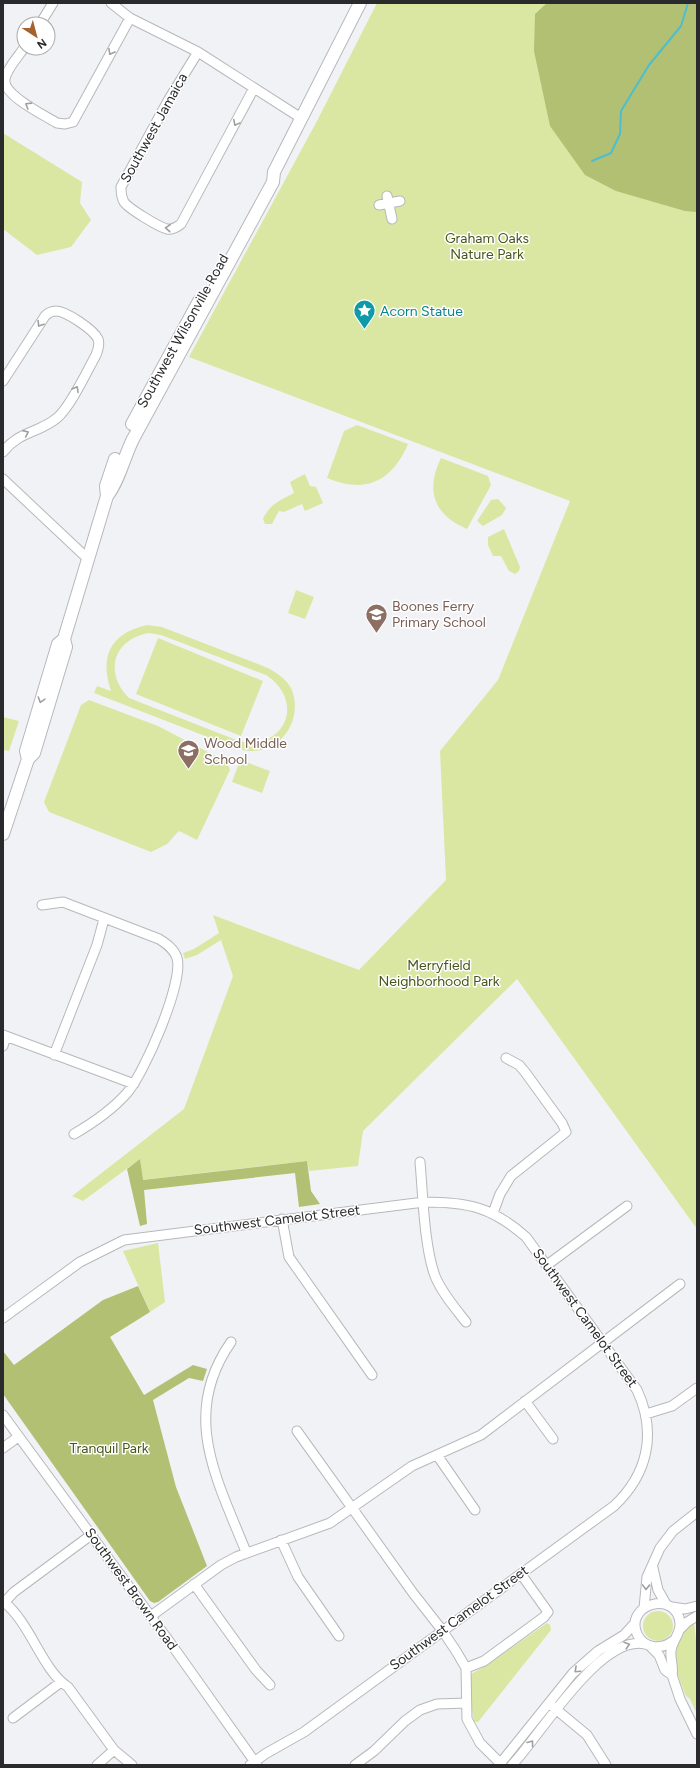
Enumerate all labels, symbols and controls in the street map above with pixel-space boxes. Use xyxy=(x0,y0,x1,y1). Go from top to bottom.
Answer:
north arrow xyxy=(16,16,56,56)
text: N xyxy=(34,36,49,51)
one-way arrow xyxy=(109,48,116,55)
street label: Southwest Jamaica xyxy=(117,70,191,186)
one-way arrow xyxy=(25,102,32,110)
one-way arrow xyxy=(233,118,241,126)
one-way arrow xyxy=(165,223,171,232)
park label: Graham Oaks Nature Park xyxy=(445,230,529,263)
street label: Southwest Wilsonville Road xyxy=(134,251,232,411)
place icon: Acorn Statue xyxy=(351,298,377,331)
place label: Acorn Statue xyxy=(380,303,463,320)
one-way arrow xyxy=(37,320,44,327)
one-way arrow xyxy=(72,386,79,393)
one-way arrow xyxy=(22,430,29,438)
place label: Boones Ferry Primary School xyxy=(392,598,486,631)
school or university icon: Boones Ferry Primary School xyxy=(364,601,390,634)
one-way arrow xyxy=(37,697,46,704)
place label: Wood Middle School xyxy=(204,735,287,768)
school or university icon: Wood Middle School xyxy=(175,738,201,771)
park label: Merryfield Neighborhood Park xyxy=(378,957,500,990)
street label: Southwest Camelot Street xyxy=(193,1201,361,1239)
street label: Southwest Camelot Street xyxy=(529,1245,641,1391)
park label: Tranquil Park xyxy=(69,1440,149,1457)
street label: Southwest Brown Road xyxy=(81,1525,181,1653)
street label: Southwest Camelot Street xyxy=(386,1562,532,1674)
one-way arrow xyxy=(642,1584,651,1590)
one-way arrow xyxy=(624,1641,631,1650)
one-way arrow xyxy=(574,1665,582,1673)
one-way arrow xyxy=(526,1740,533,1747)

